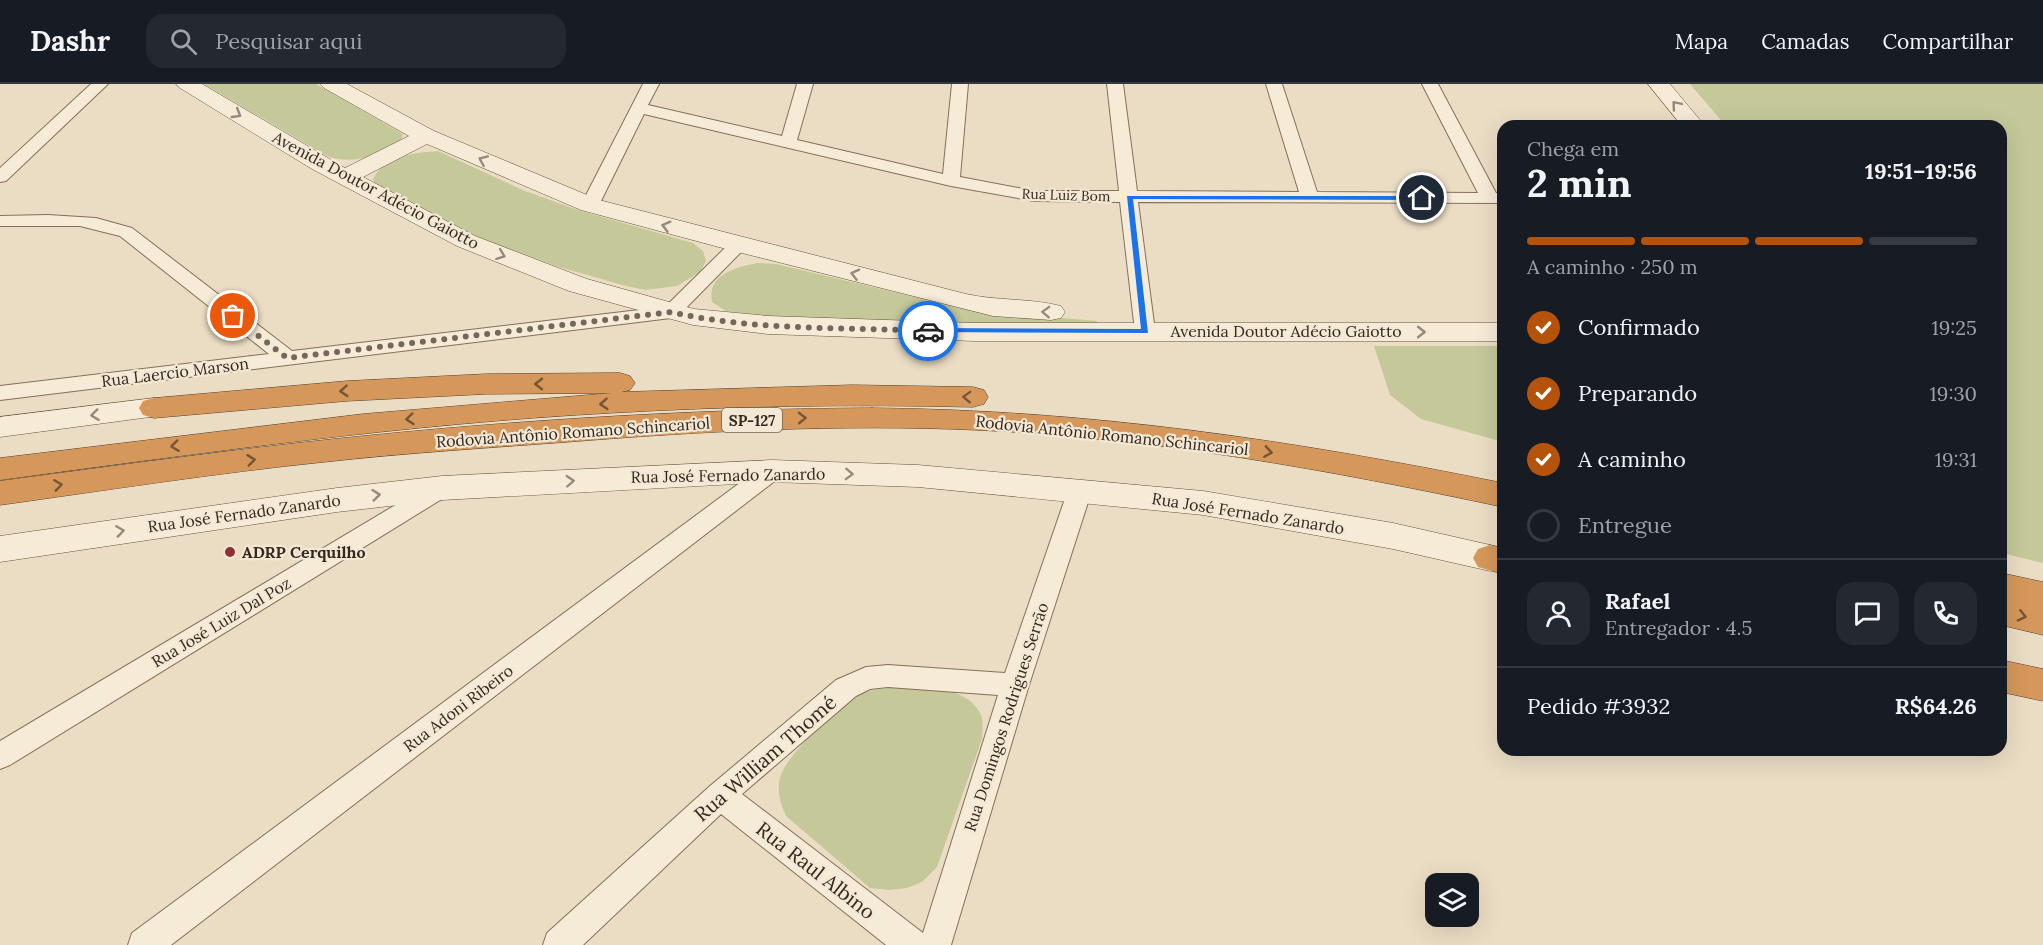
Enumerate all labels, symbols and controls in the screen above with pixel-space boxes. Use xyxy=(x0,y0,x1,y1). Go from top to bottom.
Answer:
search box xyxy=(146,14,566,68)
text: Dashr xyxy=(30,23,110,59)
icon: search xyxy=(167,25,200,58)
text: Pesquisar aqui xyxy=(215,27,362,55)
text: Mapa xyxy=(1675,28,1728,55)
text: Camadas xyxy=(1761,28,1849,55)
text: Compartilhar xyxy=(1882,28,2013,55)
one-way arrow xyxy=(1672,101,1683,112)
one-way arrow xyxy=(231,107,241,119)
street label: Avenida Doutor Adécio Gaiotto xyxy=(268,126,483,253)
text: Chega em xyxy=(1527,136,1619,161)
one-way arrow xyxy=(478,155,489,167)
text: 19:51–19:56 xyxy=(1865,157,1977,185)
text: 2 min xyxy=(1527,158,1632,208)
pin xyxy=(1396,172,1447,223)
icon: home xyxy=(1405,181,1438,214)
street label: Rua Luiz Bom xyxy=(1021,184,1111,206)
one-way arrow xyxy=(661,220,671,233)
one-way arrow xyxy=(495,248,506,260)
text: A caminho · 250 m xyxy=(1527,254,1698,279)
one-way arrow xyxy=(850,269,860,282)
pin xyxy=(207,290,258,341)
icon: bag xyxy=(216,299,249,332)
courier xyxy=(898,301,958,361)
one-way arrow xyxy=(1041,306,1050,318)
icon: check xyxy=(1527,311,1560,344)
text: Confirmado xyxy=(1578,313,1700,341)
icon: car xyxy=(912,315,945,348)
text: 19:25 xyxy=(1932,315,1977,340)
street label: Avenida Doutor Adécio Gaiotto xyxy=(1169,321,1402,341)
one-way arrow xyxy=(1416,326,1425,338)
street label: Rua Laercio Marson xyxy=(100,353,250,391)
icon: check xyxy=(1527,377,1560,410)
one-way arrow xyxy=(535,378,544,390)
text: Preparando xyxy=(1578,379,1697,407)
text: 19:30 xyxy=(1930,381,1977,406)
one-way arrow xyxy=(340,385,349,398)
one-way arrow xyxy=(963,391,972,403)
one-way arrow xyxy=(600,398,609,411)
road number: SP-127 xyxy=(722,408,782,432)
one-way arrow xyxy=(91,409,100,421)
street label: Rodovia Antônio Romano Schincariol xyxy=(974,411,1250,459)
street label: Rodovia Antônio Romano Schincariol xyxy=(435,412,711,452)
one-way arrow xyxy=(797,412,806,424)
one-way arrow xyxy=(406,413,415,425)
one-way arrow xyxy=(170,439,179,452)
icon: check xyxy=(1527,443,1560,476)
one-way arrow xyxy=(1263,445,1272,457)
text: A caminho xyxy=(1578,445,1686,473)
text: 19:31 xyxy=(1935,447,1977,472)
one-way arrow xyxy=(247,454,256,467)
street label: Rua José Fernado Zanardo xyxy=(631,463,825,487)
one-way arrow xyxy=(844,467,853,480)
one-way arrow xyxy=(566,474,575,487)
one-way arrow xyxy=(53,480,63,492)
street label: Rua José Fernado Zanardo xyxy=(1150,488,1346,538)
street label: Rua José Fernado Zanardo xyxy=(146,490,342,536)
one-way arrow xyxy=(371,490,380,502)
text: Entregue xyxy=(1578,511,1672,539)
one-way arrow xyxy=(116,526,125,538)
place label: ADRP Cerquilho xyxy=(242,542,365,562)
marker: ADRP Cerquilho xyxy=(223,545,237,559)
street label: Rua José Luiz Dal Poz xyxy=(148,572,294,672)
button: person xyxy=(1527,582,1590,645)
button: chat xyxy=(1836,582,1899,645)
button: phone xyxy=(1914,582,1977,645)
text: Rafael xyxy=(1605,587,1670,615)
street label: Rua Domingos Rodrigues Serrão xyxy=(959,600,1053,834)
one-way arrow xyxy=(2017,608,2027,621)
text: Entregador · 4.5 xyxy=(1605,615,1752,640)
street label: Rua Adoni Ribeiro xyxy=(399,660,517,756)
street label: Rua William Thomé xyxy=(689,689,841,827)
text: Pedido #3932 xyxy=(1527,692,1670,720)
text: R$64.26 xyxy=(1895,692,1977,720)
street label: Rua Raul Albino xyxy=(751,816,881,924)
map controls xyxy=(1425,873,1479,927)
button: layers xyxy=(1425,873,1479,927)

